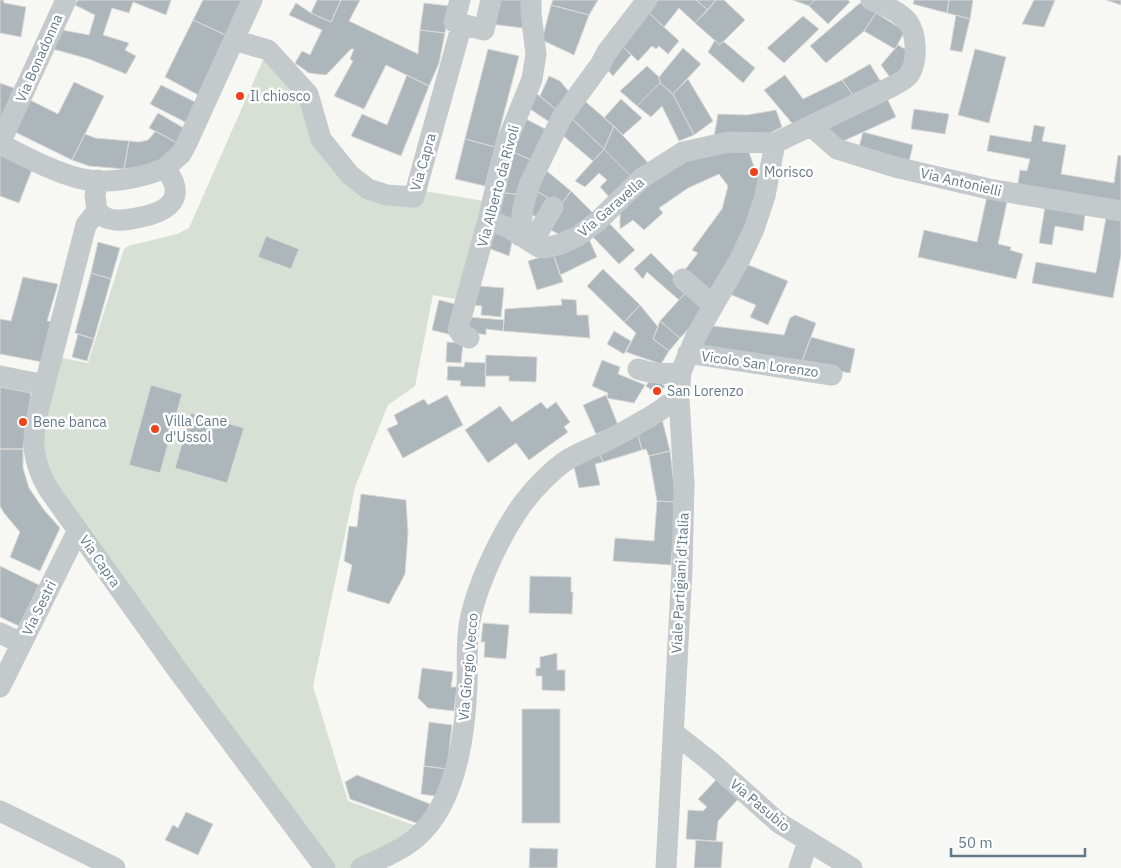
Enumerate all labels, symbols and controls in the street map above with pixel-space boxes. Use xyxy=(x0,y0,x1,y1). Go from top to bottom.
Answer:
street label: Via Bonadonna xyxy=(12,11,67,105)
place label: Il chiosco xyxy=(250,87,311,105)
marker: Il chiosco xyxy=(234,90,246,102)
street label: Via Alberto da Rivoli xyxy=(473,123,523,249)
street label: Via Capra xyxy=(406,130,440,193)
place label: Morisco xyxy=(764,163,814,181)
street label: Via Antonielli xyxy=(919,164,1003,200)
marker: Morisco xyxy=(748,166,760,178)
street label: Via Garavella xyxy=(574,173,648,241)
street label: Vicolo San Lorenzo xyxy=(700,347,820,381)
place label: San Lorenzo xyxy=(667,382,744,400)
marker: San Lorenzo xyxy=(651,385,663,397)
place label: Villa Cane d'Ussol xyxy=(165,412,227,446)
place label: Bene banca xyxy=(33,413,107,431)
marker: Bene banca xyxy=(17,416,29,428)
marker: Villa Cane d'Ussol xyxy=(149,423,161,435)
street label: Viale Partigiani d'Italia xyxy=(667,512,693,654)
street label: Via Capra xyxy=(76,531,125,591)
street label: Via Sestri xyxy=(18,578,60,638)
street label: Via Giorgio Vecco xyxy=(454,612,482,722)
street label: Via Pasubio xyxy=(726,775,794,835)
scale bar xyxy=(951,826,1085,858)
text: 50 m xyxy=(958,833,993,852)

